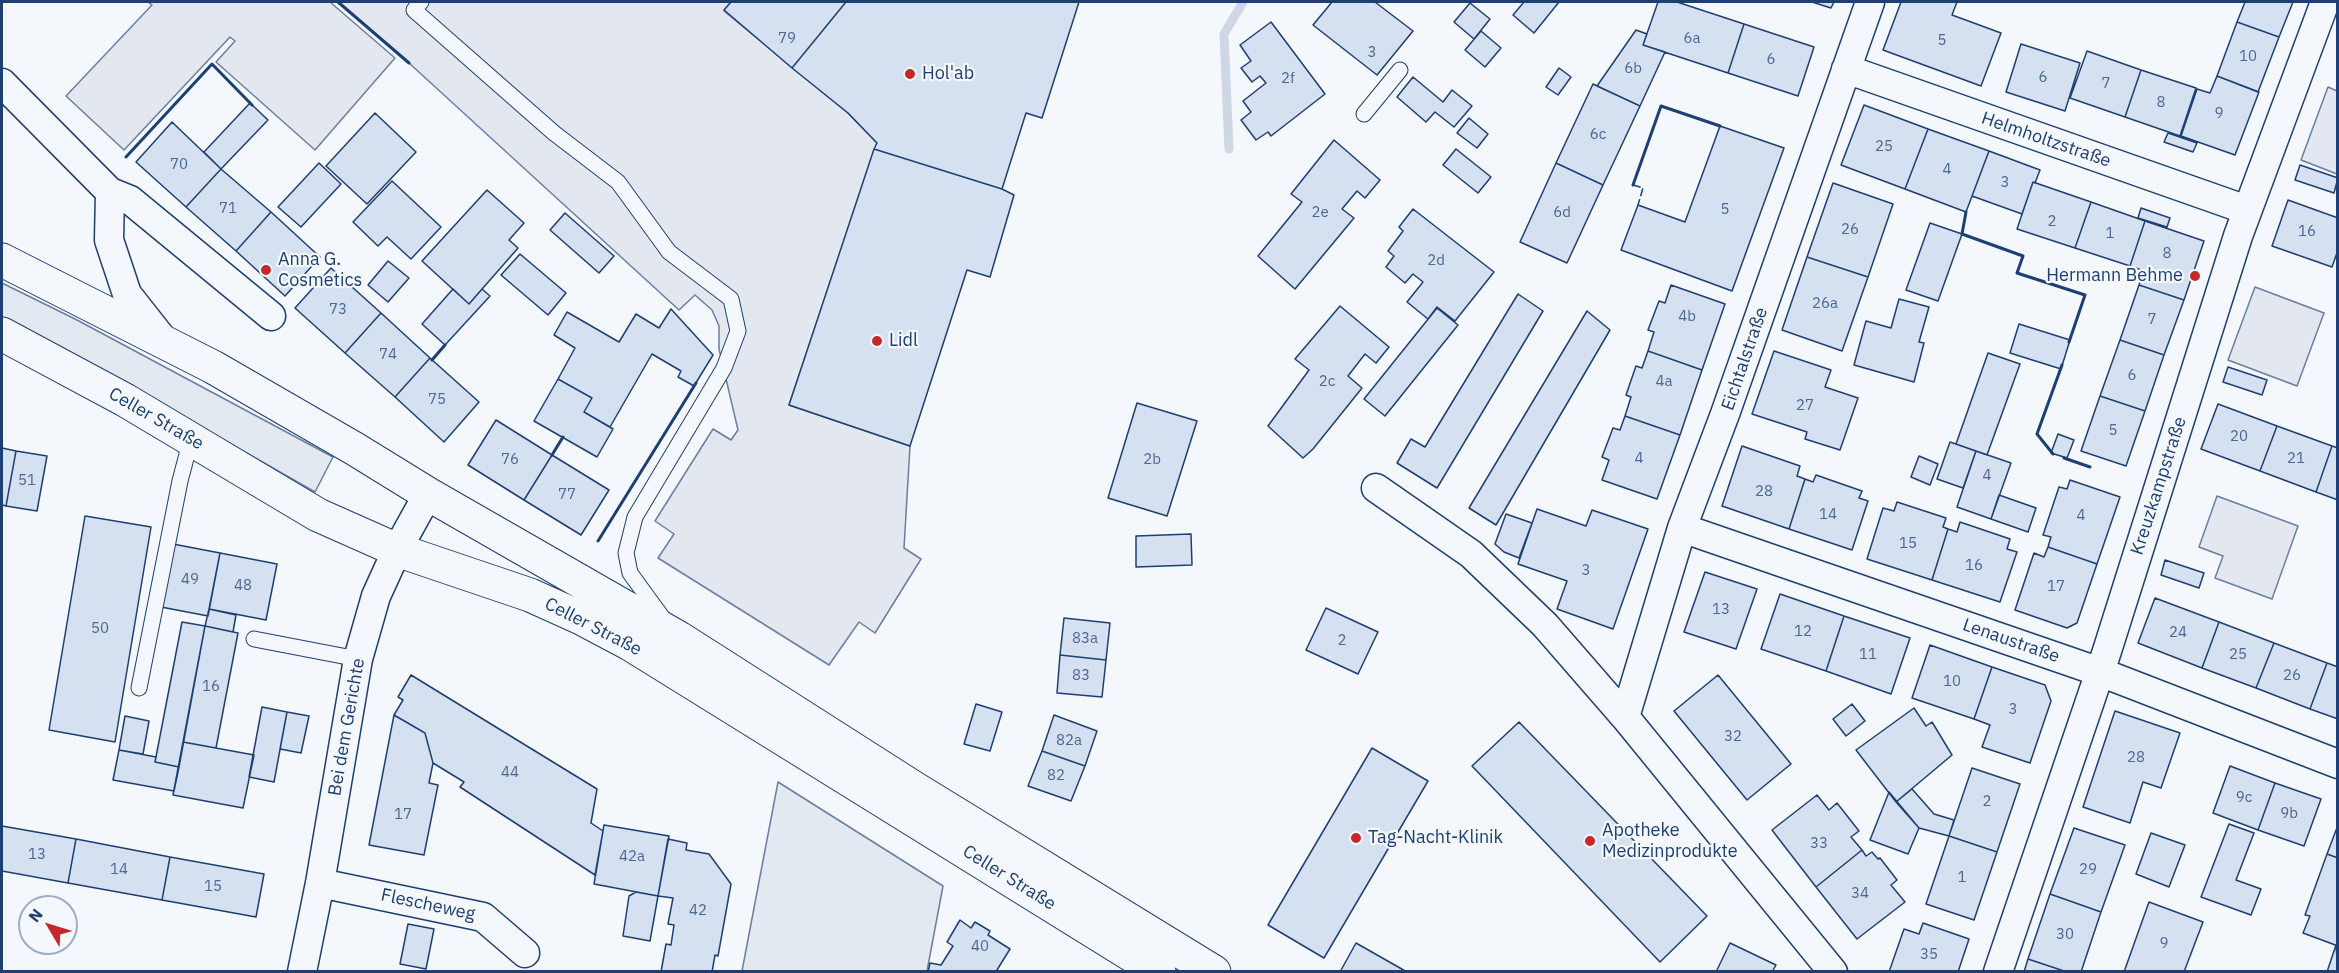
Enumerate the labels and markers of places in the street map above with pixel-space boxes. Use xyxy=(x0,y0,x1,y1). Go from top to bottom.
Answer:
place label: Hol'ab xyxy=(922,63,974,85)
marker: Hol'ab xyxy=(903,67,917,81)
place label: Anna G. Cosmetics xyxy=(278,249,362,292)
marker: Anna G. Cosmetics xyxy=(259,263,273,277)
place label: Hermann Behme xyxy=(2046,265,2183,287)
marker: Hermann Behme xyxy=(2188,269,2202,283)
place label: Lidl xyxy=(889,330,918,352)
marker: Lidl xyxy=(870,334,884,348)
place label: Apotheke Medizinprodukte xyxy=(1602,820,1738,862)
place label: Tag-Nacht-Klinik xyxy=(1368,827,1503,849)
marker: Tag-Nacht-Klinik xyxy=(1349,831,1363,845)
marker: Apotheke Medizinprodukte xyxy=(1583,834,1597,848)

